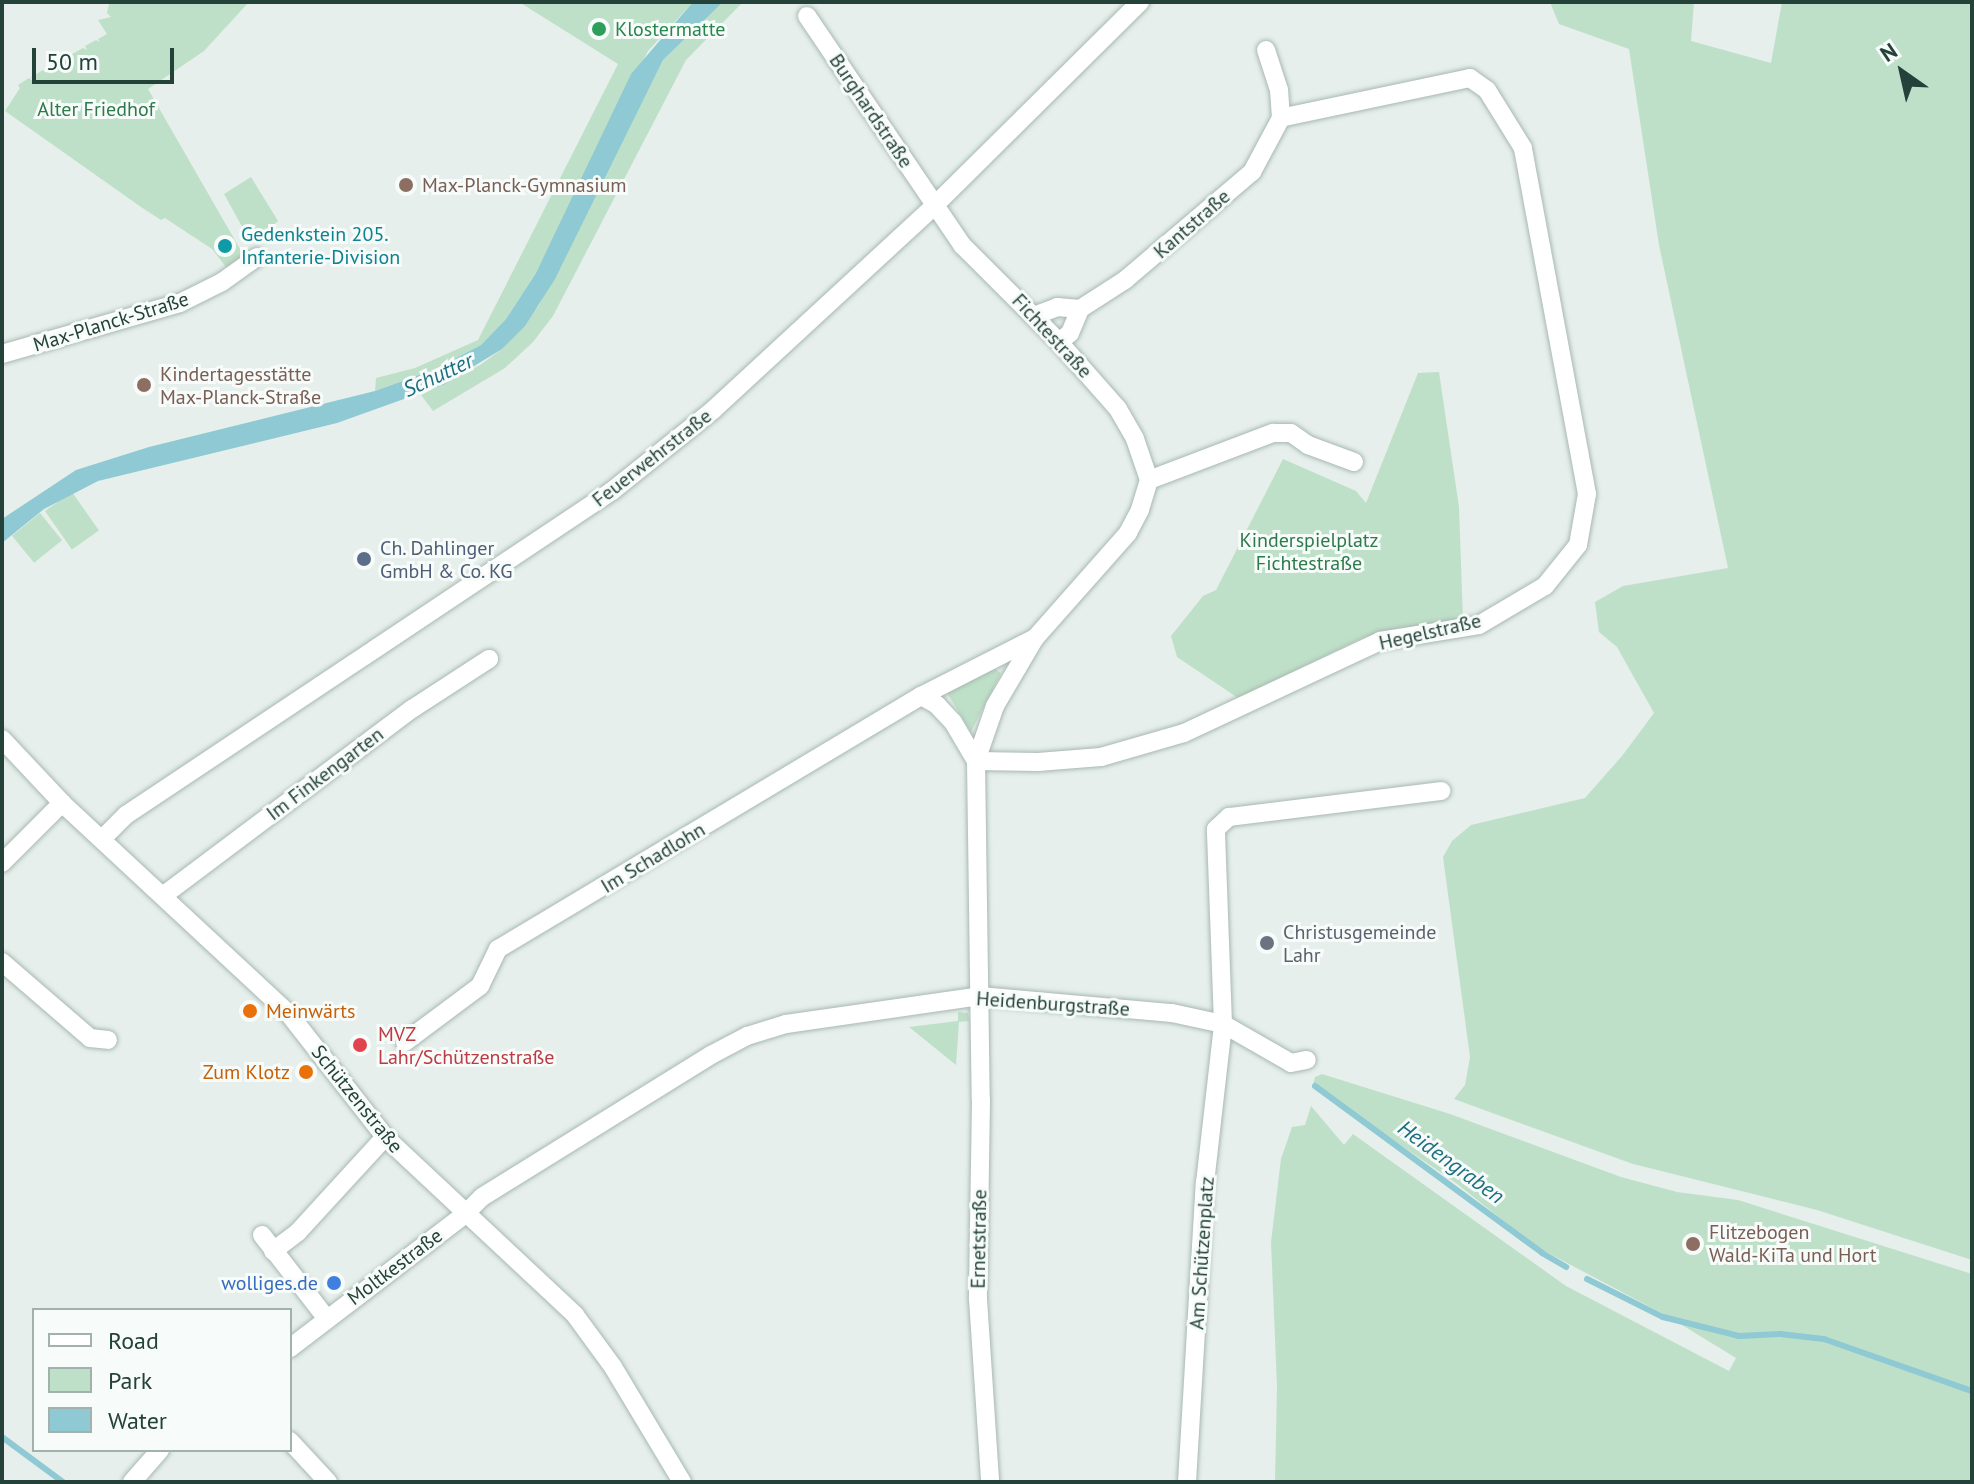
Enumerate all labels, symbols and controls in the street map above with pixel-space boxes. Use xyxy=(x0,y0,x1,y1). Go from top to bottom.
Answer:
place label: Klostermatte xyxy=(615,17,725,41)
marker: Klostermatte xyxy=(590,20,608,38)
scale bar xyxy=(36,32,178,82)
north arrow xyxy=(1862,32,1942,112)
text: N xyxy=(1875,36,1902,68)
text: 50 m xyxy=(46,46,98,77)
street label: Burghardstraße xyxy=(824,49,918,173)
park label: Alter Friedhof xyxy=(37,97,155,121)
place label: Max-Planck-Gymnasium xyxy=(422,173,627,197)
marker: Max-Planck-Gymnasium xyxy=(397,176,415,194)
street label: Kantstraße xyxy=(1149,184,1235,264)
place label: Gedenkstein 205. Infanterie-Division xyxy=(241,222,400,269)
marker: Gedenkstein 205. Infanterie-Division xyxy=(216,237,234,255)
street label: Max-Planck-Straße xyxy=(30,287,192,357)
street label: Fichtestraße xyxy=(1007,289,1097,383)
water label: Schutter xyxy=(399,347,477,403)
place label: Kindertagesstätte Max-Planck-Straße xyxy=(160,362,321,409)
marker: Kindertagesstätte Max-Planck-Straße xyxy=(135,376,153,394)
street label: Feuerwehrstraße xyxy=(588,404,716,512)
park label: Kinderspielplatz Fichtestraße xyxy=(1239,528,1379,575)
place label: Ch. Dahlinger GmbH & Co. KG xyxy=(380,536,514,583)
marker: Ch. Dahlinger GmbH & Co. KG xyxy=(355,550,373,568)
street label: Hegelstraße xyxy=(1377,609,1483,655)
street label: Im Finkengarten xyxy=(262,722,388,826)
street label: Im Schadlohn xyxy=(597,818,709,898)
place label: Christusgemeinde Lahr xyxy=(1283,920,1436,967)
marker: Christusgemeinde Lahr xyxy=(1258,934,1276,952)
street label: Heidenburgstraße xyxy=(975,987,1131,1021)
place label: Meinwärts xyxy=(266,999,355,1023)
marker: Meinwärts xyxy=(241,1002,259,1020)
place label: MVZ Lahr/Schützenstraße xyxy=(378,1022,554,1069)
marker: MVZ Lahr/Schützenstraße xyxy=(349,1034,371,1056)
street label: Schützenstraße xyxy=(306,1040,408,1158)
place label: Zum Klotz xyxy=(203,1060,290,1084)
marker: Zum Klotz xyxy=(297,1063,315,1081)
water label: Heidengraben xyxy=(1393,1115,1509,1209)
street label: Am Schützenplatz xyxy=(1185,1176,1219,1330)
street label: Ernetstraße xyxy=(966,1189,992,1289)
place label: Flitzebogen Wald-KiTa und Hort xyxy=(1709,1220,1876,1267)
street label: Moltkestraße xyxy=(343,1224,447,1310)
marker: Flitzebogen Wald-KiTa und Hort xyxy=(1684,1235,1702,1253)
place label: wolliges.de xyxy=(221,1271,318,1295)
marker: wolliges.de xyxy=(325,1274,343,1292)
legend xyxy=(32,1308,292,1452)
text: Road xyxy=(108,1325,159,1356)
text: Park xyxy=(108,1365,152,1396)
text: Water xyxy=(108,1405,167,1436)

